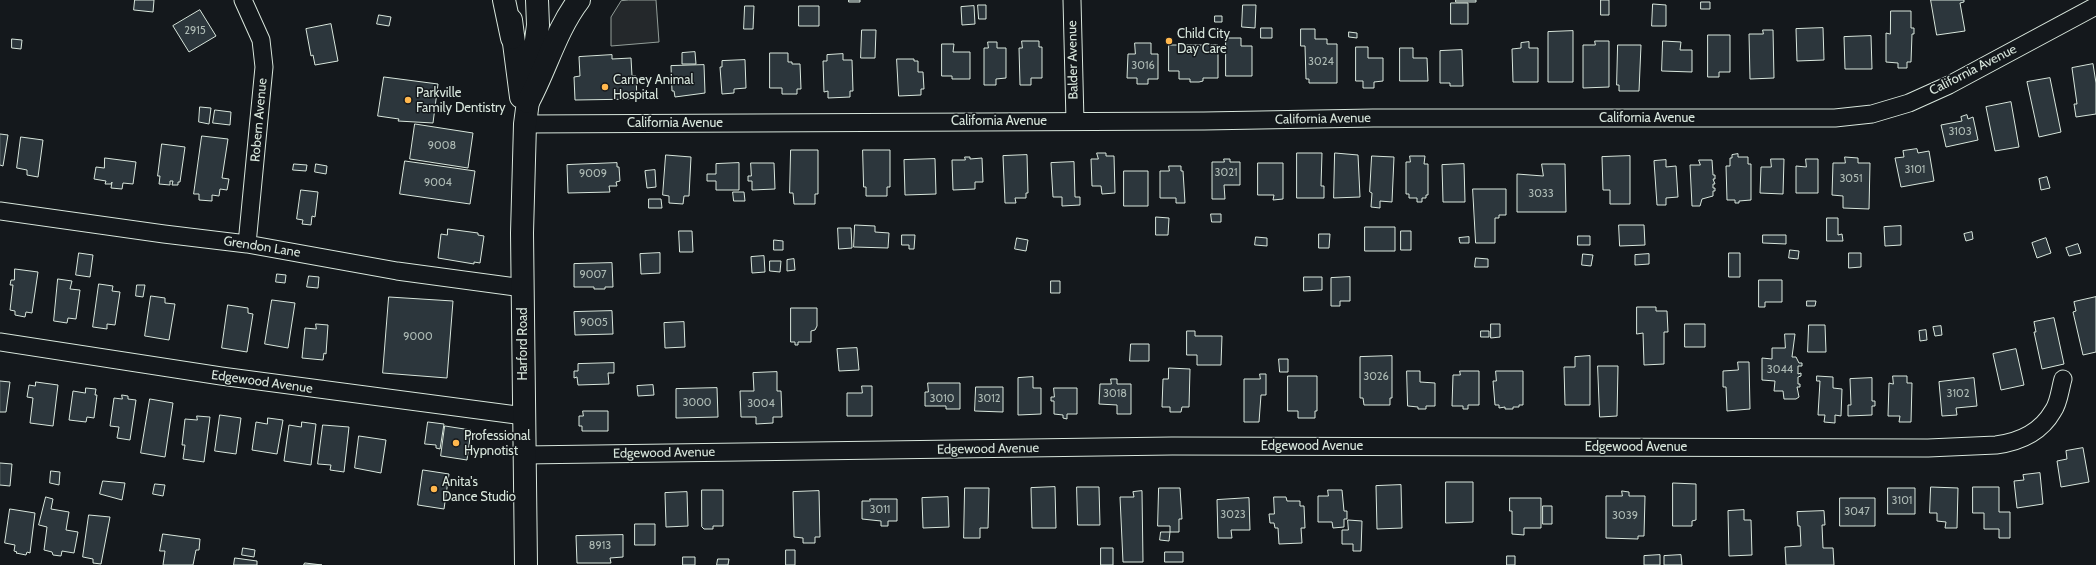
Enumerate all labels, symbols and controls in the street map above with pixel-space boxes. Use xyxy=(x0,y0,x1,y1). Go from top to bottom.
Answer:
street label: Balder Avenue xyxy=(1065,20,1081,100)
house number: 2915 xyxy=(184,24,206,38)
place label: Child City Day Care xyxy=(1177,26,1230,57)
marker: Child City Day Care xyxy=(1164,36,1174,46)
street label: California Avenue xyxy=(1927,41,2019,99)
house number: 3024 xyxy=(1308,55,1334,69)
house number: 3016 xyxy=(1131,59,1155,73)
place label: Carney Animal Hospital xyxy=(613,72,693,103)
street label: Robern Avenue xyxy=(248,77,270,163)
marker: Carney Animal Hospital xyxy=(600,82,610,92)
place label: Parkville Family Dentistry xyxy=(416,85,506,116)
marker: Parkville Family Dentistry xyxy=(403,95,413,105)
street label: California Avenue xyxy=(1275,110,1371,128)
street label: California Avenue xyxy=(1599,110,1695,126)
street label: California Avenue xyxy=(951,113,1047,129)
street label: California Avenue xyxy=(627,115,723,131)
house number: 3103 xyxy=(1948,125,1972,139)
house number: 9008 xyxy=(428,139,456,153)
house number: 3101 xyxy=(1905,163,1925,177)
house number: 3021 xyxy=(1215,166,1237,180)
house number: 9009 xyxy=(579,167,607,181)
house number: 3051 xyxy=(1839,172,1863,186)
house number: 9004 xyxy=(424,176,452,190)
house number: 3033 xyxy=(1528,187,1554,201)
street label: Grendon Lane xyxy=(222,233,302,261)
house number: 9007 xyxy=(579,268,607,282)
street label: Harford Road xyxy=(515,308,531,380)
house number: 9005 xyxy=(580,316,608,330)
house number: 9000 xyxy=(403,330,433,344)
house number: 3044 xyxy=(1767,363,1793,377)
street label: Edgewood Avenue xyxy=(210,367,314,397)
house number: 3026 xyxy=(1363,370,1389,384)
house number: 3018 xyxy=(1103,387,1127,401)
house number: 3102 xyxy=(1947,387,1969,401)
house number: 3010 xyxy=(930,392,954,406)
house number: 3012 xyxy=(978,392,1000,406)
house number: 3000 xyxy=(683,396,711,410)
house number: 3004 xyxy=(747,397,775,411)
place label: Professional Hypnotist xyxy=(464,428,530,459)
marker: Professional Hypnotist xyxy=(451,438,461,448)
street label: Edgewood Avenue xyxy=(1261,438,1363,454)
street label: Edgewood Avenue xyxy=(1585,439,1687,455)
street label: Edgewood Avenue xyxy=(937,440,1039,458)
street label: Edgewood Avenue xyxy=(613,444,715,462)
place label: Anita's Dance Studio xyxy=(442,474,516,505)
marker: Anita's Dance Studio xyxy=(429,484,439,494)
house number: 3101 xyxy=(1892,494,1912,508)
house number: 3011 xyxy=(870,503,890,517)
house number: 3047 xyxy=(1844,505,1870,519)
house number: 3023 xyxy=(1220,508,1246,522)
house number: 3039 xyxy=(1612,509,1638,523)
house number: 8913 xyxy=(589,539,611,553)

